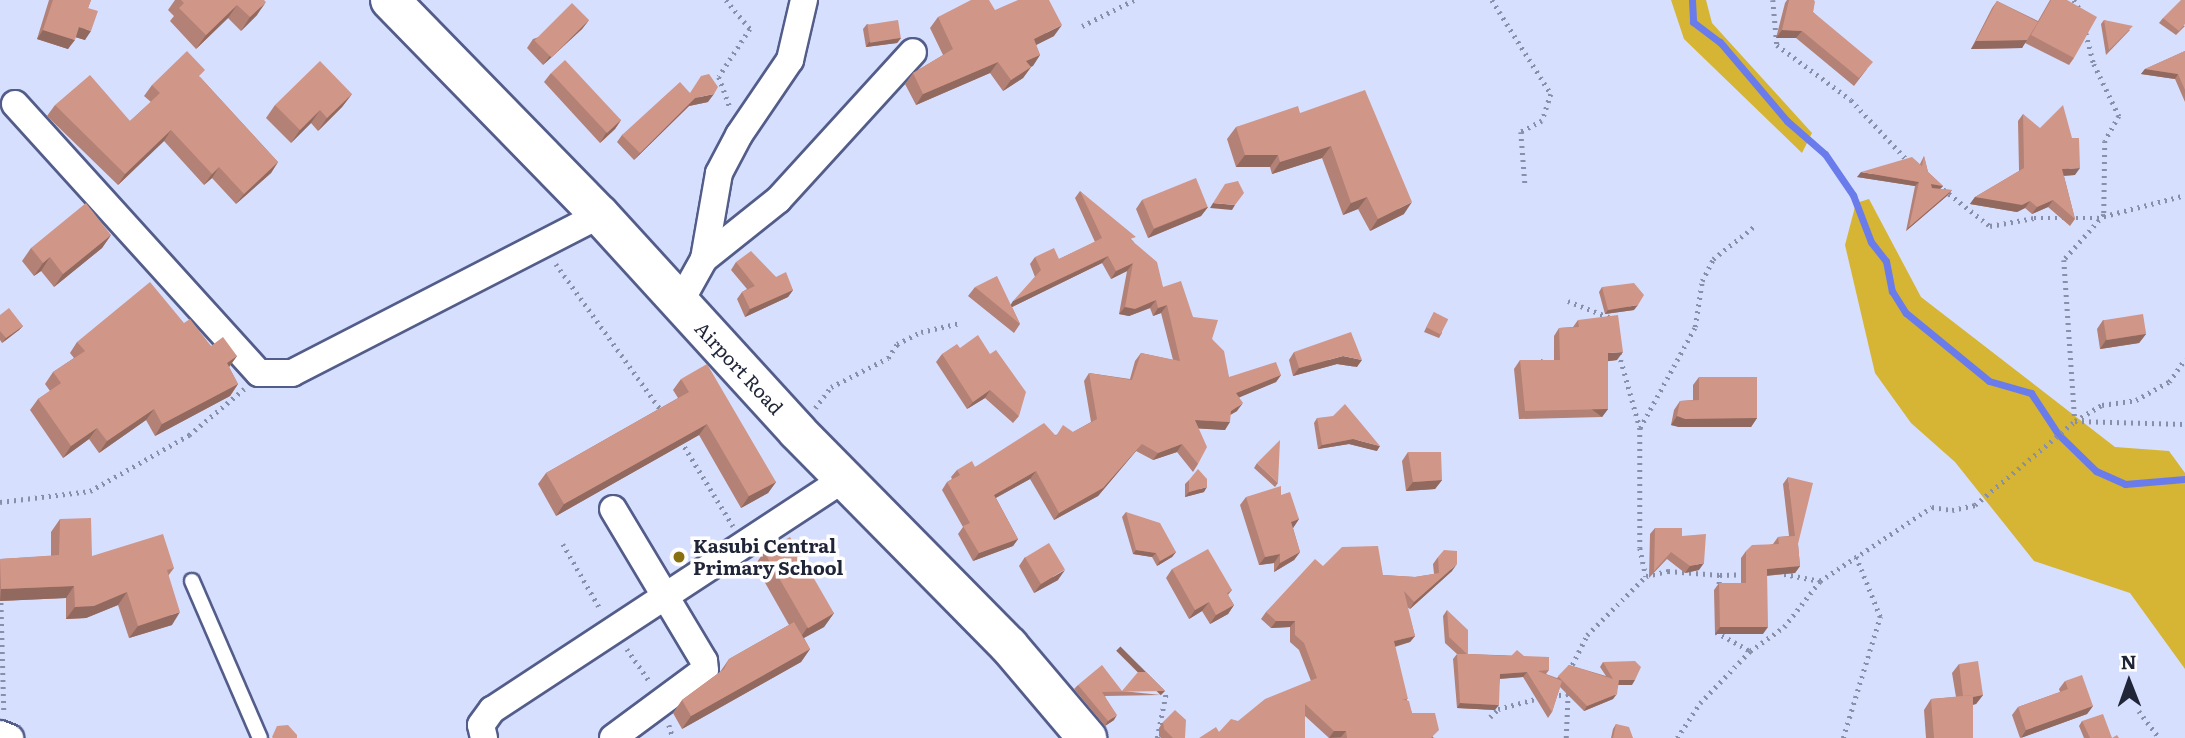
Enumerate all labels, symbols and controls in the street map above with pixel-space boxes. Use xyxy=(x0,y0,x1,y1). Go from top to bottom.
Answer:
street label: Airport Road xyxy=(690,317,788,419)
place label: Kasubi Central Primary School xyxy=(693,535,843,579)
marker: Kasubi Central Primary School xyxy=(671,549,687,565)
north arrow xyxy=(2094,647,2164,717)
text: N xyxy=(2120,647,2137,675)

